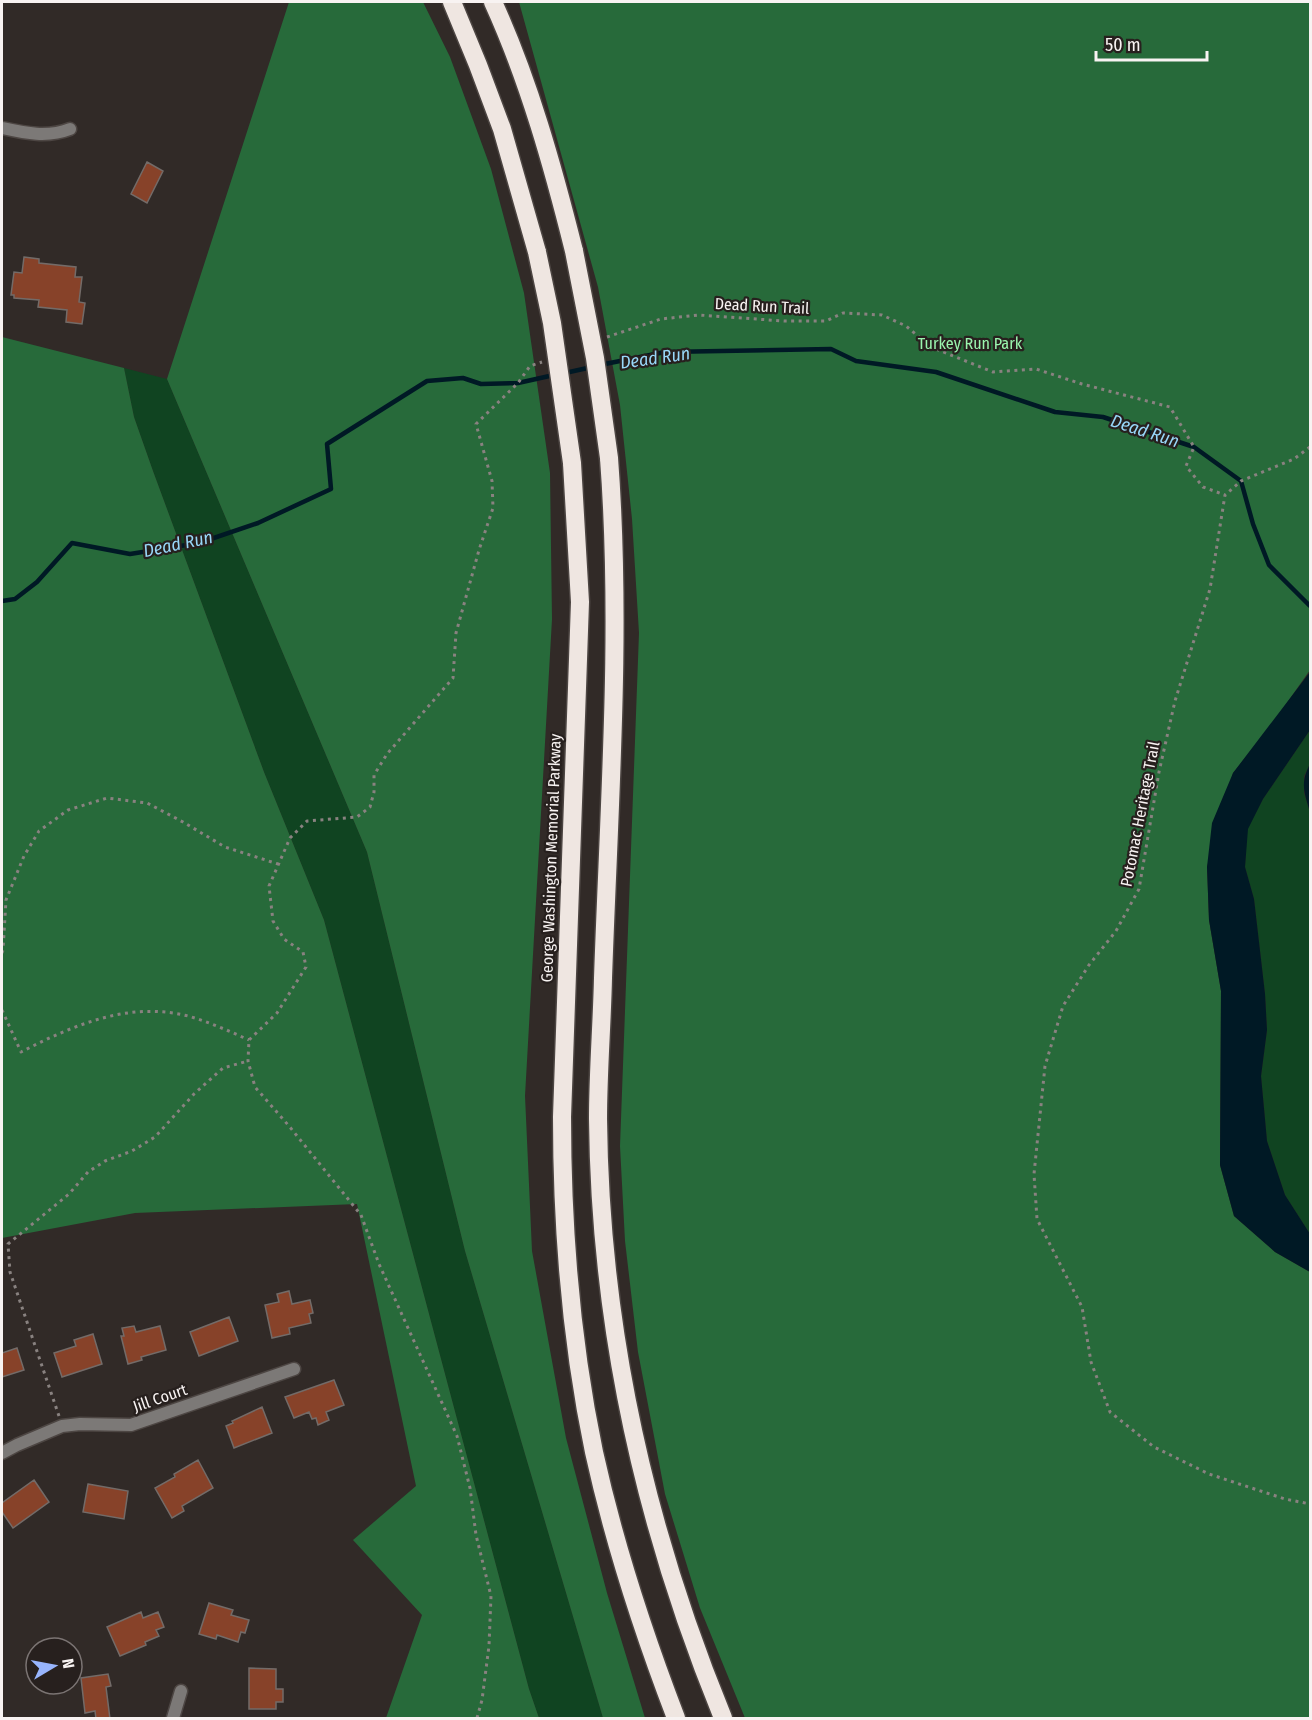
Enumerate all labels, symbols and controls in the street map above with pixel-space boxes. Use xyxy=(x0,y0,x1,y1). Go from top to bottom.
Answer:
scale bar xyxy=(1096,24,1207,62)
text: 50 m xyxy=(1105,34,1141,56)
street label: Dead Run Trail xyxy=(714,294,810,318)
park label: Turkey Run Park xyxy=(918,334,1023,353)
water label: Dead Run xyxy=(619,342,691,374)
water label: Dead Run xyxy=(1108,410,1182,452)
water label: Dead Run xyxy=(141,526,215,562)
street label: George Washington Memorial Parkway xyxy=(537,733,565,983)
street label: Potomac Heritage Trail xyxy=(1117,740,1163,888)
street label: Jill Court xyxy=(130,1380,190,1416)
north arrow xyxy=(24,1636,84,1696)
text: N xyxy=(58,1657,78,1670)

